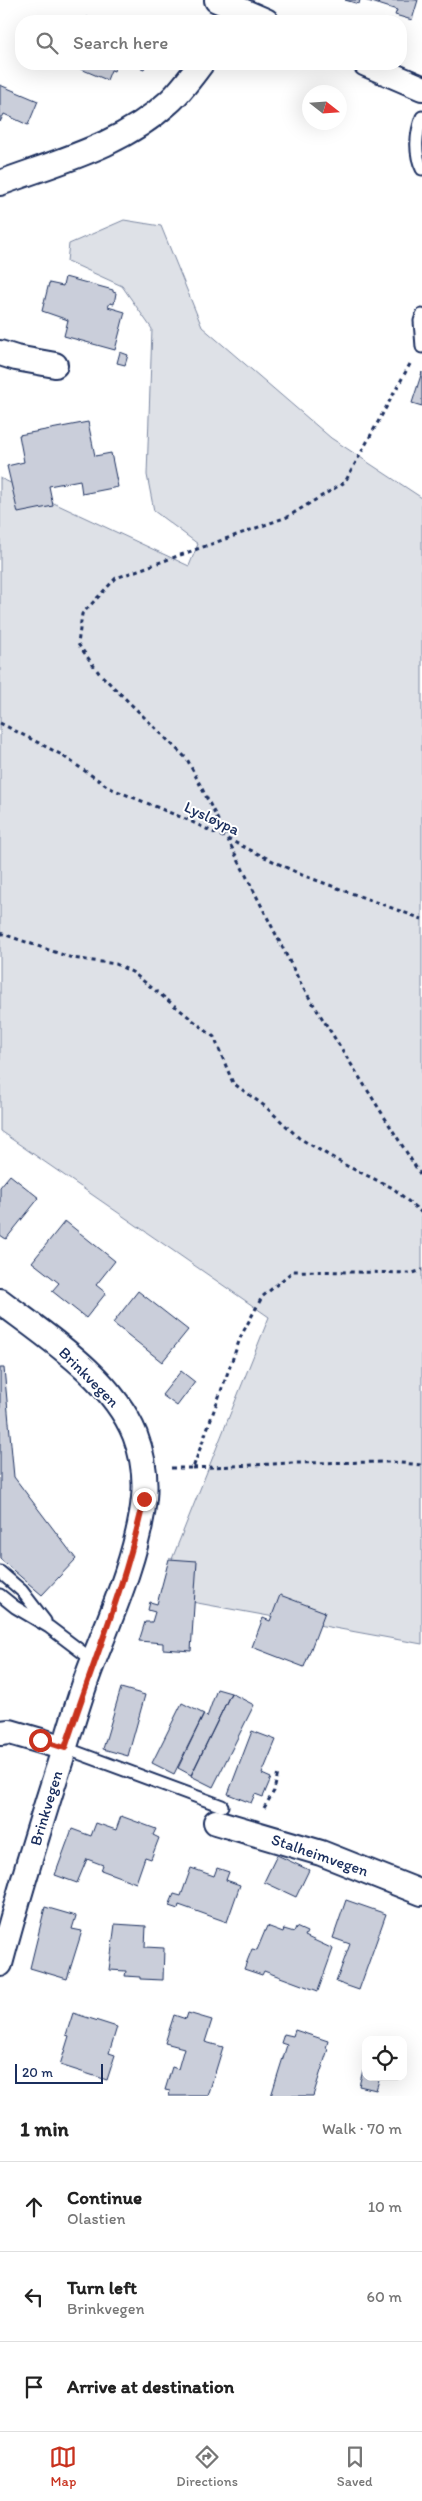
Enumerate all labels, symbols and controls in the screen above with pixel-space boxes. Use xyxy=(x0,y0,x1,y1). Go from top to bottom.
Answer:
search box xyxy=(15,15,407,70)
icon: search xyxy=(33,29,61,57)
text: Search here xyxy=(73,31,168,54)
north arrow xyxy=(302,85,347,130)
street label: Lysløypa xyxy=(181,797,243,839)
street label: Brinkvegen xyxy=(55,1343,123,1411)
route end xyxy=(133,1488,156,1511)
route start xyxy=(29,1729,52,1752)
street label: Brinkvegen xyxy=(26,1768,66,1848)
street label: Stalheimvegen xyxy=(269,1830,371,1880)
map controls xyxy=(362,2036,407,2081)
button: locate xyxy=(362,2036,407,2081)
scale bar xyxy=(15,2061,102,2084)
text: 20 m xyxy=(22,2064,53,2081)
text: 1 min xyxy=(20,2116,69,2141)
text: Walk · 70 m xyxy=(322,2119,402,2138)
text: Continue xyxy=(67,2186,142,2209)
icon: ahead xyxy=(20,2193,48,2221)
text: 10 m xyxy=(368,2197,402,2216)
text: Olastien xyxy=(67,2209,125,2228)
text: Turn left xyxy=(67,2276,137,2299)
icon: left xyxy=(20,2283,48,2311)
text: 60 m xyxy=(367,2287,402,2306)
text: Brinkvegen xyxy=(67,2299,145,2318)
icon: arrive xyxy=(20,2373,48,2401)
text: Arrive at destination xyxy=(67,2375,234,2398)
tab: Map xyxy=(49,2443,77,2490)
tab: Directions xyxy=(176,2443,238,2490)
tab: Saved xyxy=(337,2443,373,2490)

